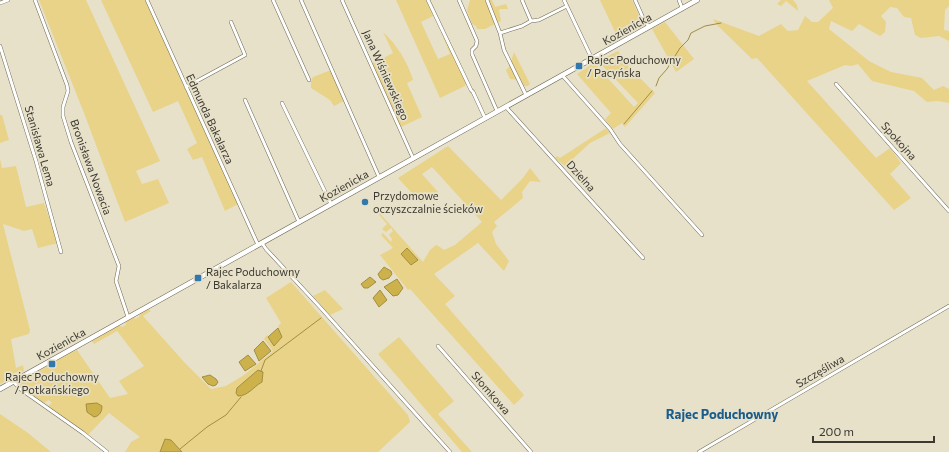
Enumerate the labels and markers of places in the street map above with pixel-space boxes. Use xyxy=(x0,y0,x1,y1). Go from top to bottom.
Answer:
place label: Rajec Poduchowny / Pacyńska xyxy=(587,53,681,79)
marker: Rajec Poduchowny / Pacyńska xyxy=(574,61,584,71)
place label: Przydomowe oczyszczalnie ścieków xyxy=(373,189,483,215)
marker: Przydomowe oczyszczalnie ścieków xyxy=(360,197,370,207)
place label: Rajec Poduchowny / Bakalarza xyxy=(206,265,300,291)
marker: Rajec Poduchowny / Bakalarza xyxy=(193,273,203,283)
marker: Rajec Poduchowny / Potkańskiego xyxy=(47,359,57,369)
place label: Rajec Poduchowny / Potkańskiego xyxy=(5,370,99,396)

